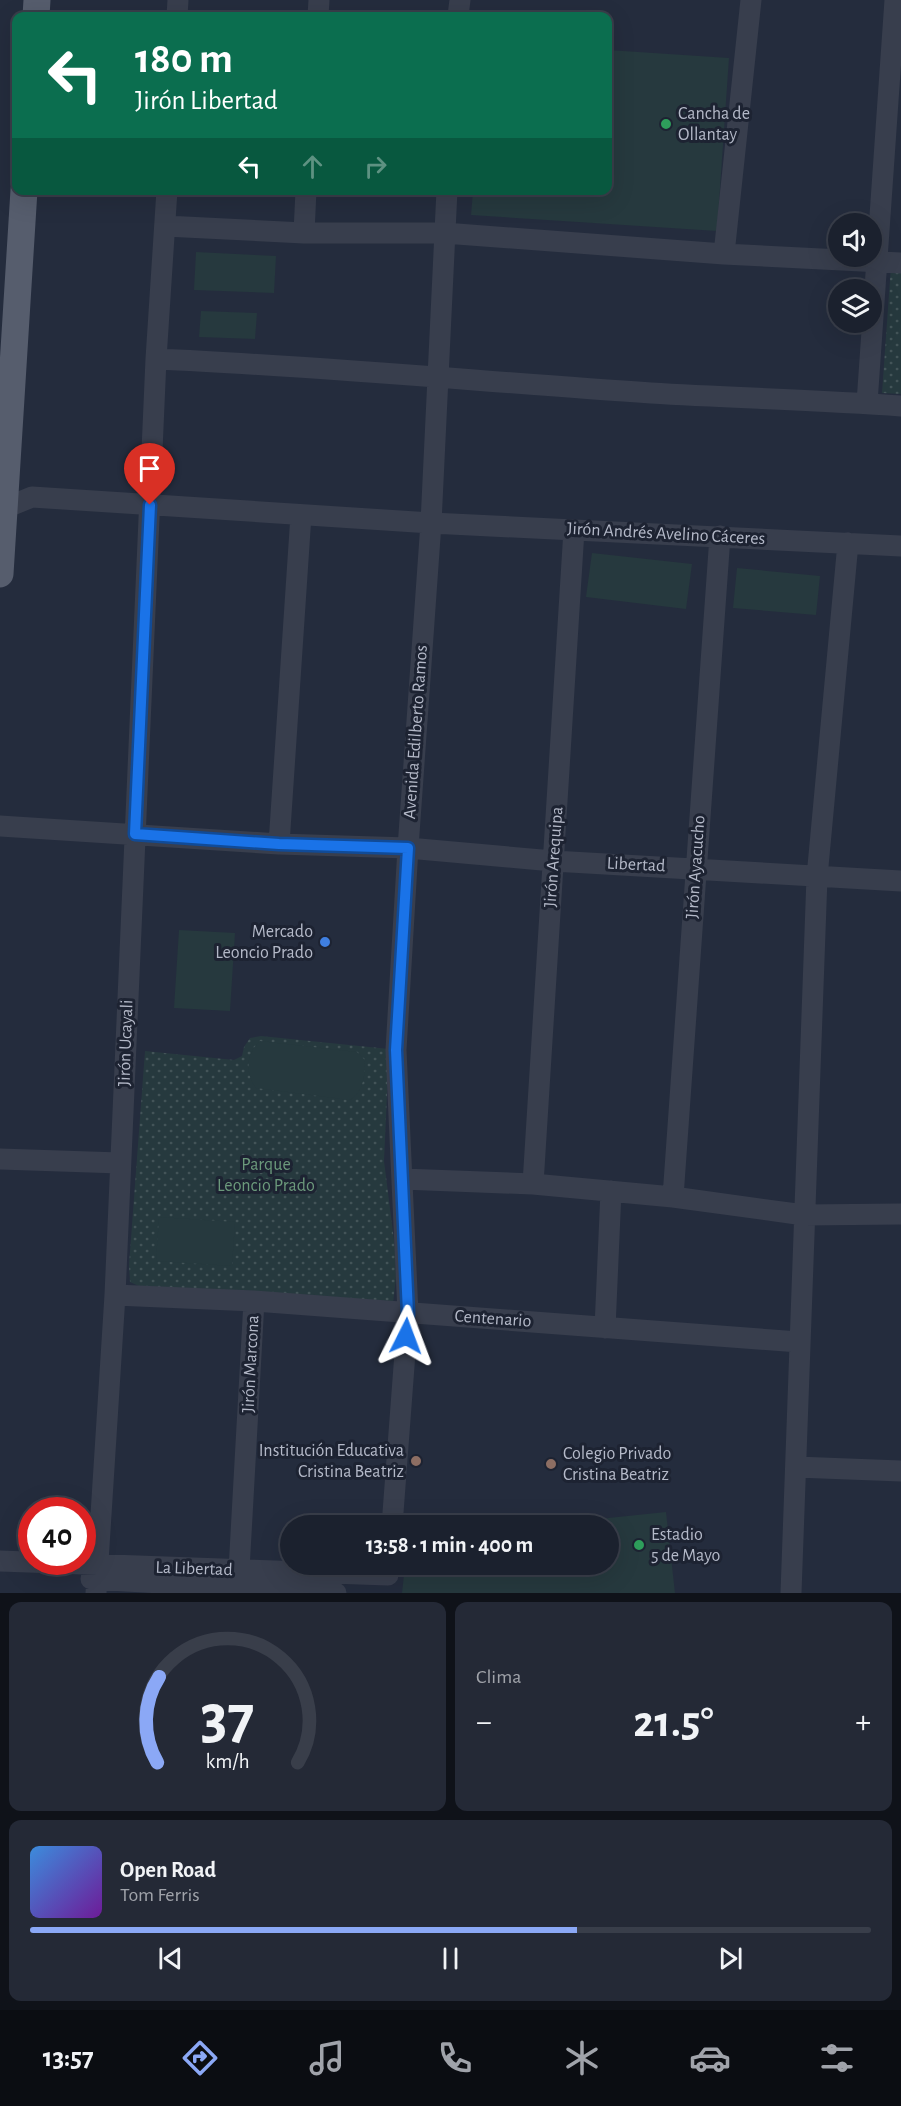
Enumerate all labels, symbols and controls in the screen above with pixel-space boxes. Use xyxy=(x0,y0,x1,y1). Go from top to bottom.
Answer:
icon: left xyxy=(36,36,114,114)
text: 180 m xyxy=(135,38,233,80)
text: Jirón Libertad xyxy=(135,87,278,114)
place label: Cancha de Ollantay xyxy=(678,105,750,144)
marker: Cancha de Ollantay xyxy=(659,117,673,131)
icon: left xyxy=(233,150,266,183)
icon: ahead xyxy=(296,150,329,183)
icon: right xyxy=(359,150,392,183)
map controls xyxy=(828,213,882,333)
button: sound xyxy=(828,213,882,267)
button: layers xyxy=(828,279,882,333)
pin xyxy=(124,443,175,505)
icon: arrive xyxy=(133,452,166,485)
street label: Jirón Andrés Avelino Cáceres xyxy=(566,520,766,548)
street label: Avenida Edilberto Ramos xyxy=(401,644,431,820)
street label: Jirón Arequipa xyxy=(541,806,567,908)
street label: Jirón Ayacucho xyxy=(683,815,709,919)
street label: Libertad xyxy=(606,854,666,876)
place label: Mercado Leoncio Prado xyxy=(215,923,313,962)
marker: Mercado Leoncio Prado xyxy=(318,935,332,949)
street label: Jirón Ucayali xyxy=(115,999,137,1087)
park label: Parque Leoncio Prado xyxy=(217,1156,315,1195)
position arrow xyxy=(374,1304,438,1368)
street label: Centenario xyxy=(454,1307,532,1331)
street label: Jirón Marcona xyxy=(239,1315,263,1413)
place label: Institución Educativa Cristina Beatriz xyxy=(259,1442,404,1481)
place label: Colegio Privado Cristina Beatriz xyxy=(563,1445,672,1484)
marker: Institución Educativa Cristina Beatriz xyxy=(409,1454,423,1468)
marker: Colegio Privado Cristina Beatriz xyxy=(544,1457,558,1471)
speed limit sign: 40 xyxy=(18,1497,96,1575)
place label: Estadio 5 de Mayo xyxy=(651,1526,721,1565)
text: 13:58 · 1 min · 400 m xyxy=(366,1534,533,1556)
marker: Estadio 5 de Mayo xyxy=(632,1538,646,1552)
street label: La Libertad xyxy=(155,1559,233,1579)
text: Clima xyxy=(476,1667,521,1687)
text: 37 xyxy=(201,1687,254,1749)
text: 21.5° xyxy=(633,1700,714,1745)
text: − xyxy=(476,1706,492,1739)
text: + xyxy=(855,1706,871,1739)
text: km/h xyxy=(205,1752,250,1773)
text: Open Road xyxy=(120,1859,216,1881)
text: Tom Ferris xyxy=(120,1885,200,1905)
icon: previous xyxy=(154,1942,187,1975)
icon: pause xyxy=(434,1942,467,1975)
icon: next xyxy=(714,1942,747,1975)
icon: directions xyxy=(179,2037,221,2079)
icon: music xyxy=(306,2037,348,2079)
icon: phone xyxy=(434,2037,476,2079)
icon: climate xyxy=(561,2037,603,2079)
icon: car xyxy=(689,2037,731,2079)
icon: filters xyxy=(816,2037,858,2079)
text: 13:57 xyxy=(43,2044,94,2071)

